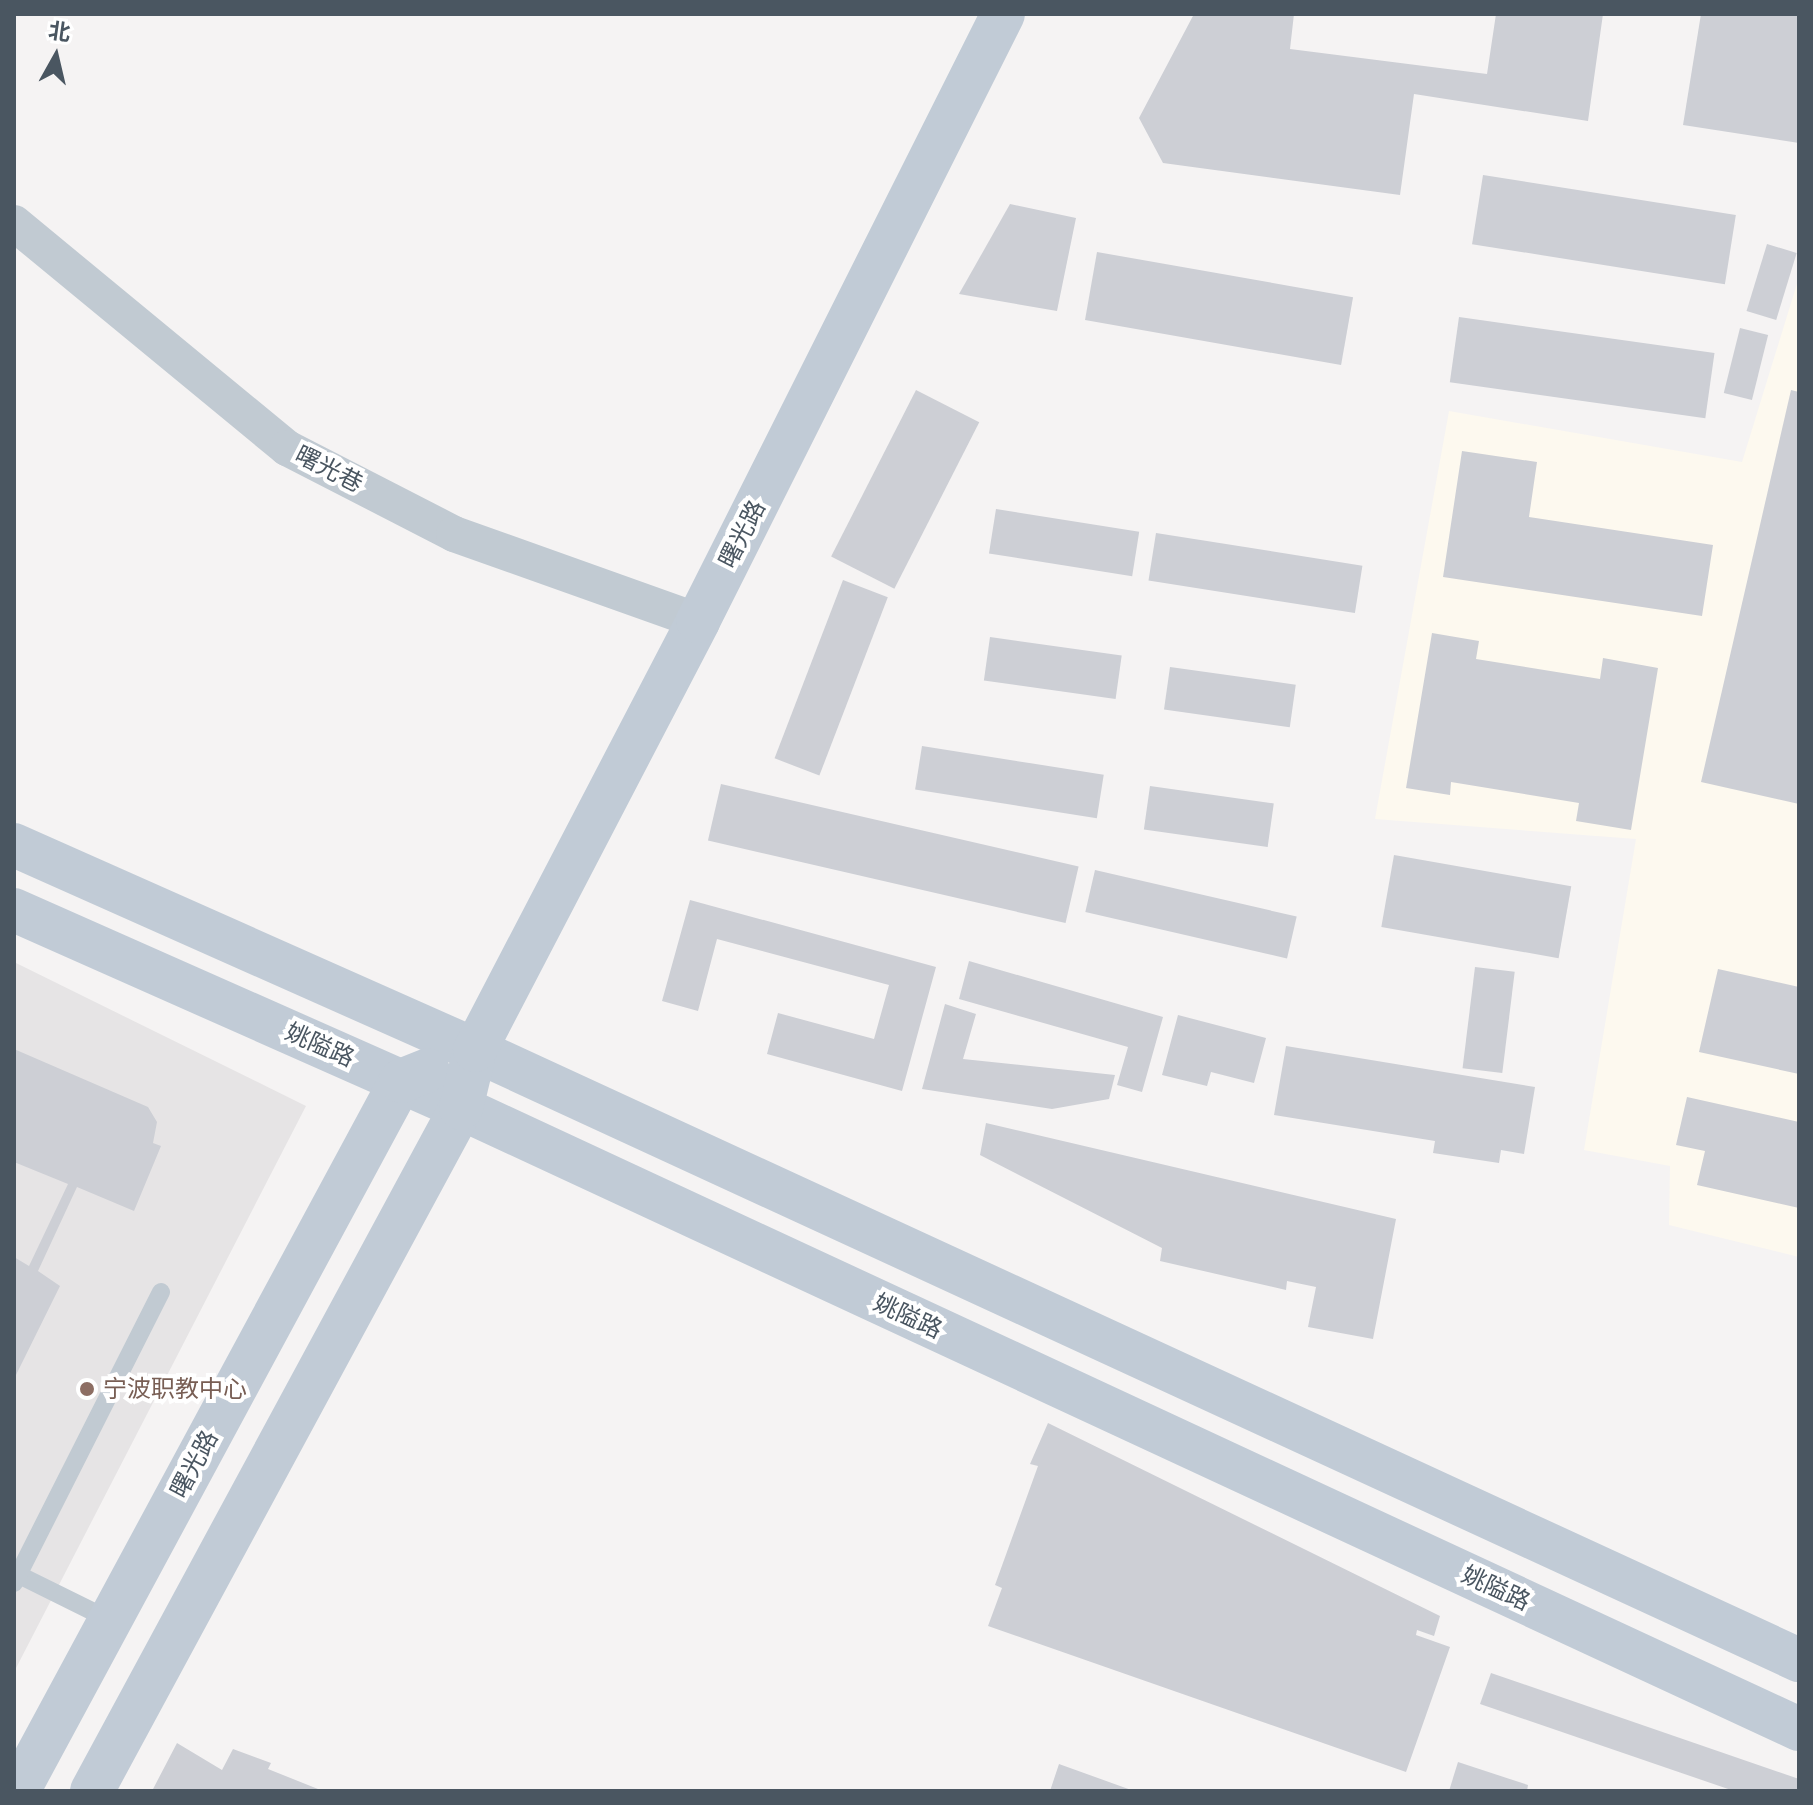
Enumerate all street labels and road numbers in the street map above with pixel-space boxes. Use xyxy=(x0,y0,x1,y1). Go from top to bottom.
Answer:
street label: 曙光巷 xyxy=(290,440,368,498)
street label: 曙光路 xyxy=(713,495,771,573)
street label: 姚隘路 xyxy=(281,1017,359,1073)
street label: 姚隘路 xyxy=(869,1288,947,1344)
street label: 曙光路 xyxy=(164,1425,224,1503)
street label: 姚隘路 xyxy=(1457,1560,1535,1616)

